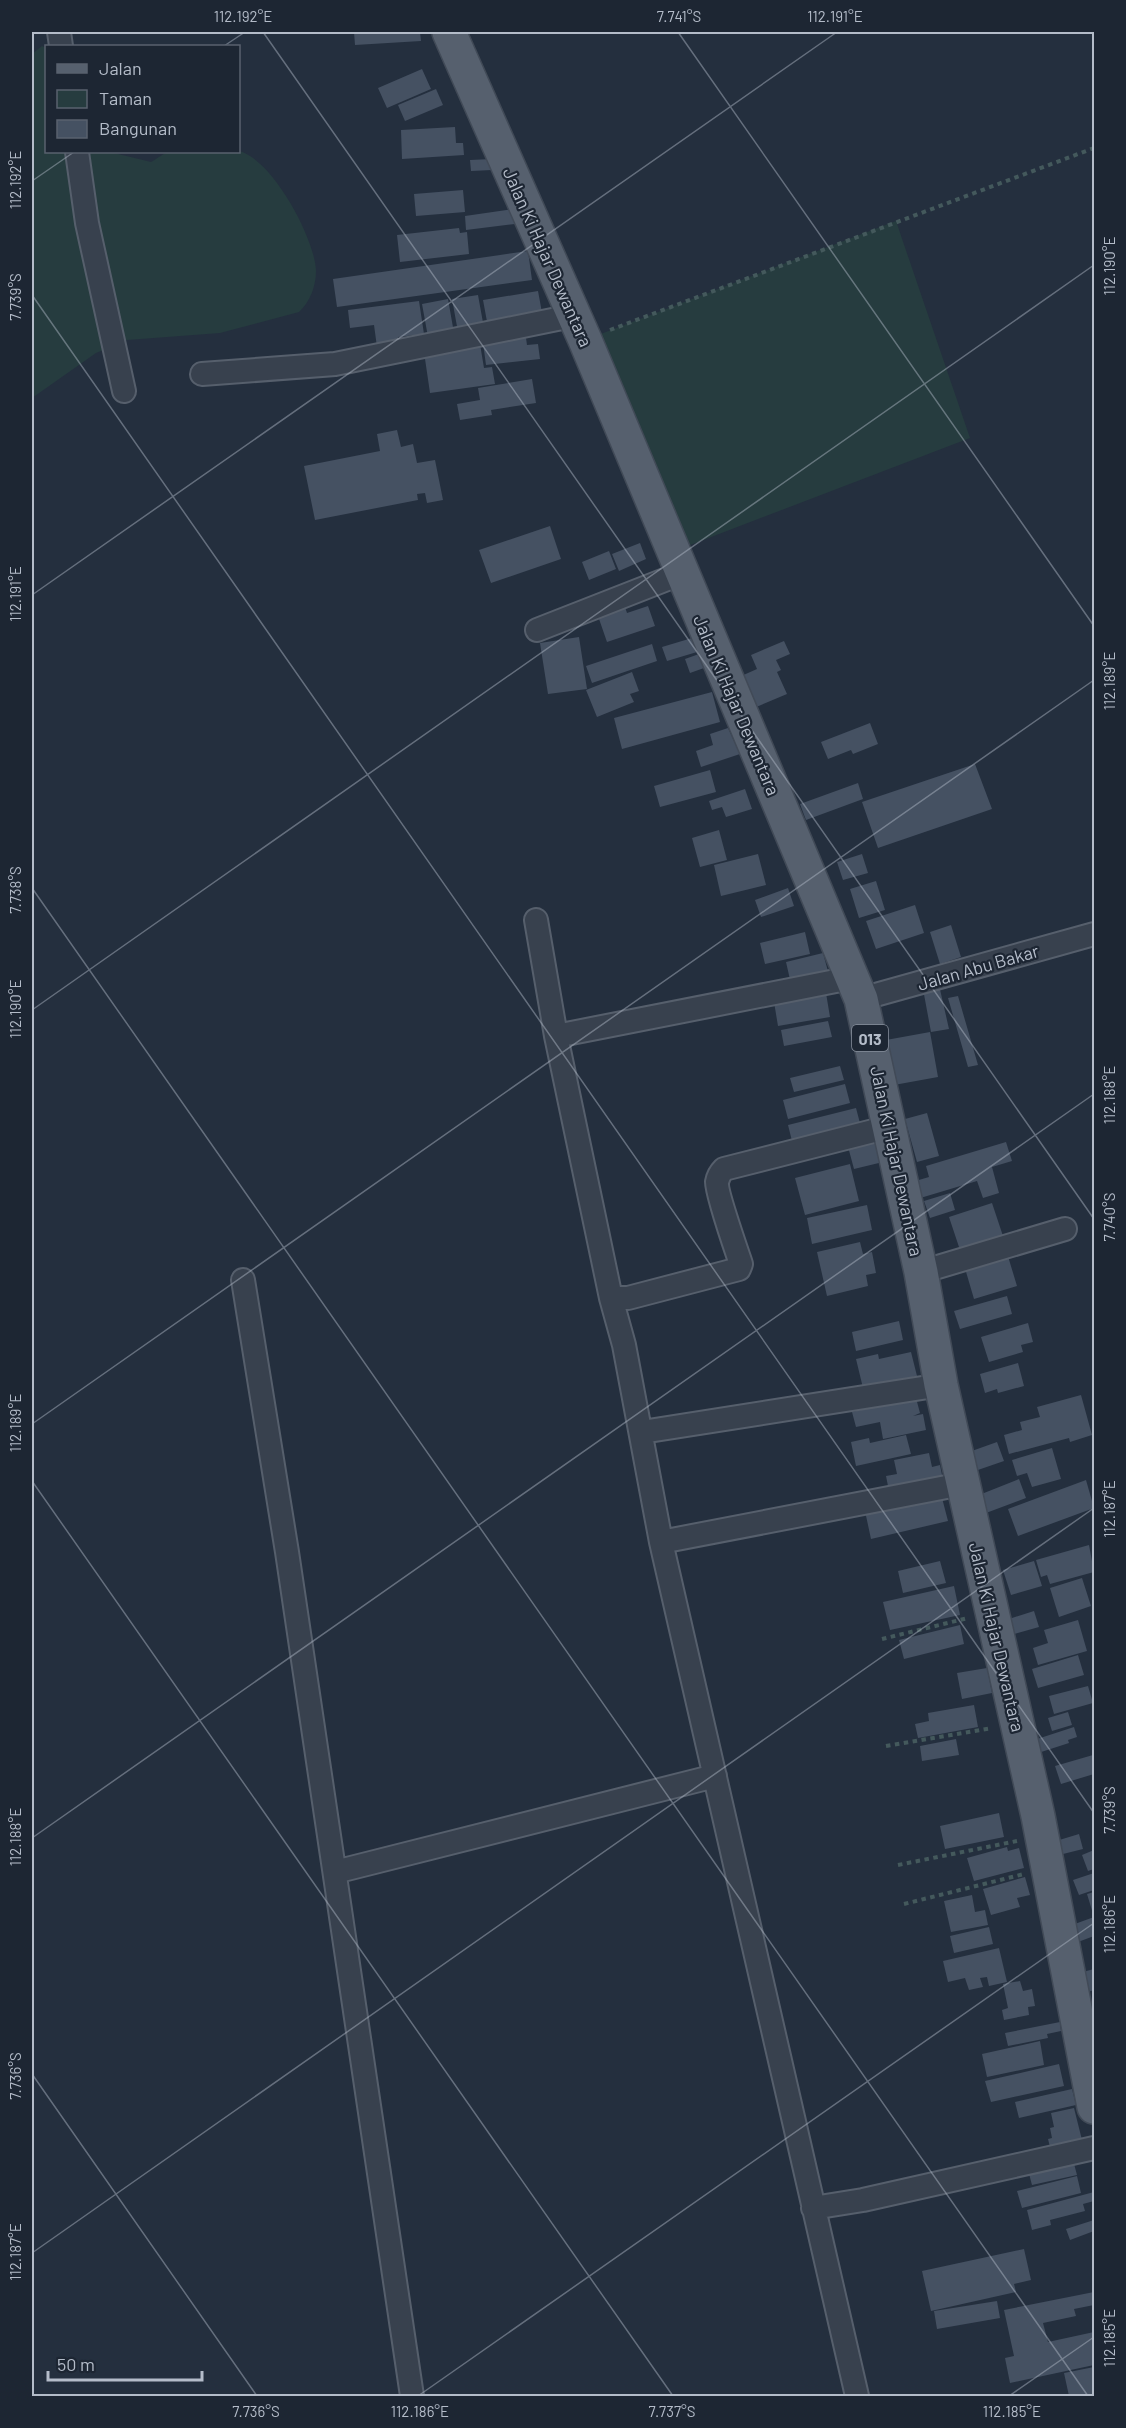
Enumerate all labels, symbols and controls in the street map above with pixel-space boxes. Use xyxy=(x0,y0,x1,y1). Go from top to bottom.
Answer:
text: 112.192°E xyxy=(214,7,272,25)
text: 7.741°S xyxy=(657,7,701,25)
text: 112.191°E xyxy=(807,7,863,25)
legend xyxy=(45,45,240,153)
text: Jalan xyxy=(99,57,142,79)
text: Taman xyxy=(99,87,152,109)
text: Bangunan xyxy=(99,117,177,139)
text: 112.192°E xyxy=(6,151,24,209)
street label: Jalan Ki Hajar Dewantara xyxy=(499,164,597,350)
text: 112.190°E xyxy=(1100,236,1118,296)
text: 7.739°S xyxy=(6,273,24,321)
text: 112.191°E xyxy=(6,566,24,622)
street label: Jalan Ki Hajar Dewantara xyxy=(689,612,785,798)
text: 112.189°E xyxy=(1100,652,1118,710)
text: 7.738°S xyxy=(6,866,24,914)
street label: Jalan Abu Bakar xyxy=(915,939,1042,995)
text: 112.190°E xyxy=(6,979,24,1039)
road number: 013 xyxy=(852,1025,888,1051)
street label: Jalan Ki Hajar Dewantara xyxy=(866,1064,928,1258)
text: 112.188°E xyxy=(1100,1066,1118,1124)
text: 7.740°S xyxy=(1100,1193,1118,1241)
text: 112.189°E xyxy=(6,1394,24,1452)
text: 112.187°E xyxy=(1100,1480,1118,1538)
street label: Jalan Ki Hajar Dewantara xyxy=(964,1540,1030,1734)
text: 7.739°S xyxy=(1100,1786,1118,1834)
text: 112.188°E xyxy=(6,1808,24,1866)
text: 112.186°E xyxy=(1100,1895,1118,1953)
text: 7.736°S xyxy=(6,2052,24,2100)
text: 112.187°E xyxy=(6,2223,24,2281)
text: 112.185°E xyxy=(1100,2309,1118,2367)
scale bar xyxy=(48,2344,202,2382)
text: 50 m xyxy=(57,2353,95,2375)
text: 7.736°S xyxy=(232,2402,280,2420)
text: 112.186°E xyxy=(391,2402,449,2420)
text: 7.737°S xyxy=(649,2402,695,2420)
text: 112.185°E xyxy=(983,2402,1041,2420)

